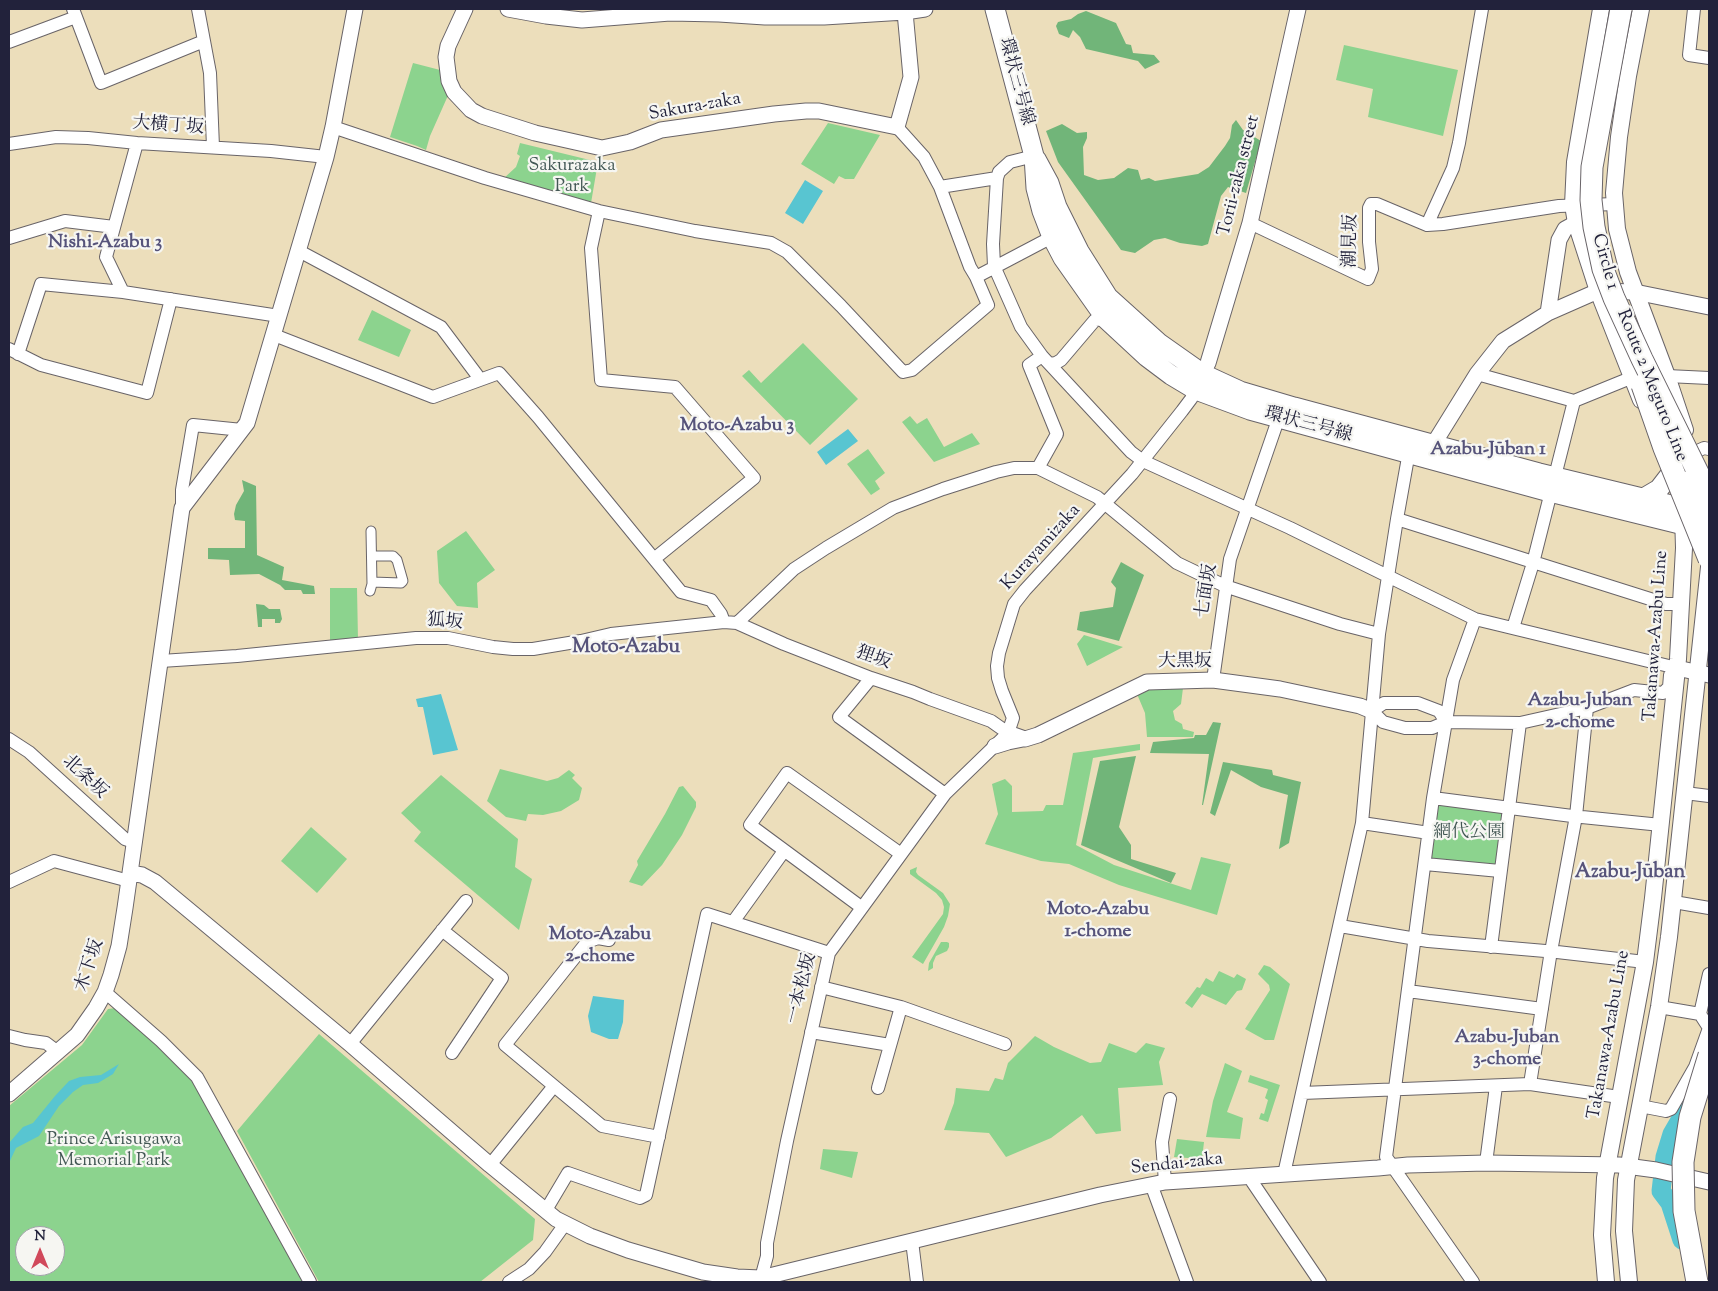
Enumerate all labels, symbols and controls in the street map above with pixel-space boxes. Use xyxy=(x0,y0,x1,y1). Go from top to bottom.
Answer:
street label: 環状三号線 xyxy=(993,36,1037,128)
street label: Sakura-zaka xyxy=(647,89,743,127)
street label: Torii-zaka street xyxy=(1215,113,1265,239)
street label: 大横丁坂 xyxy=(131,114,205,140)
park label: Sakurazaka Park xyxy=(528,156,616,198)
street label: 潮見坂 xyxy=(1341,214,1363,268)
street label: Circle 1 xyxy=(1586,232,1622,292)
district label: Nishi-Azabu 3 xyxy=(48,233,162,255)
street label: Route 2 Meguro Line xyxy=(1611,307,1691,465)
street label: 環状三号線 xyxy=(1262,404,1354,448)
district label: Moto-Azabu 3 xyxy=(680,416,794,438)
district label: Azabu-Jūban 1 xyxy=(1430,440,1546,462)
street label: Kurayamizaka xyxy=(998,501,1086,595)
street label: Takanawa-Azabu Line xyxy=(1640,550,1674,722)
street label: 七面坂 xyxy=(1193,563,1223,619)
street label: 狐坂 xyxy=(426,611,464,635)
district label: Moto-Azabu xyxy=(572,637,680,661)
street label: 狸坂 xyxy=(852,643,894,675)
street label: 大黒坂 xyxy=(1158,652,1212,674)
district label: Azabu-Juban 2-chome xyxy=(1527,691,1633,735)
street label: 北条坂 xyxy=(57,752,111,804)
park label: 網代公園 xyxy=(1433,823,1505,845)
district label: Azabu-Jūban xyxy=(1575,862,1685,886)
district label: Moto-Azabu 1-chome xyxy=(1047,900,1149,944)
district label: Moto-Azabu 2-chome xyxy=(549,925,651,969)
street label: 木下坂 xyxy=(72,937,110,995)
street label: Takanawa-Azabu Line xyxy=(1584,949,1636,1121)
street label: 一本松坂 xyxy=(784,951,822,1027)
district label: Azabu-Juban 3-chome xyxy=(1454,1028,1560,1072)
park label: Prince Arisugawa Memorial Park xyxy=(47,1130,181,1172)
street label: Sendai-zaka xyxy=(1130,1149,1224,1181)
north arrow xyxy=(15,1226,65,1276)
text: N xyxy=(34,1227,46,1247)

